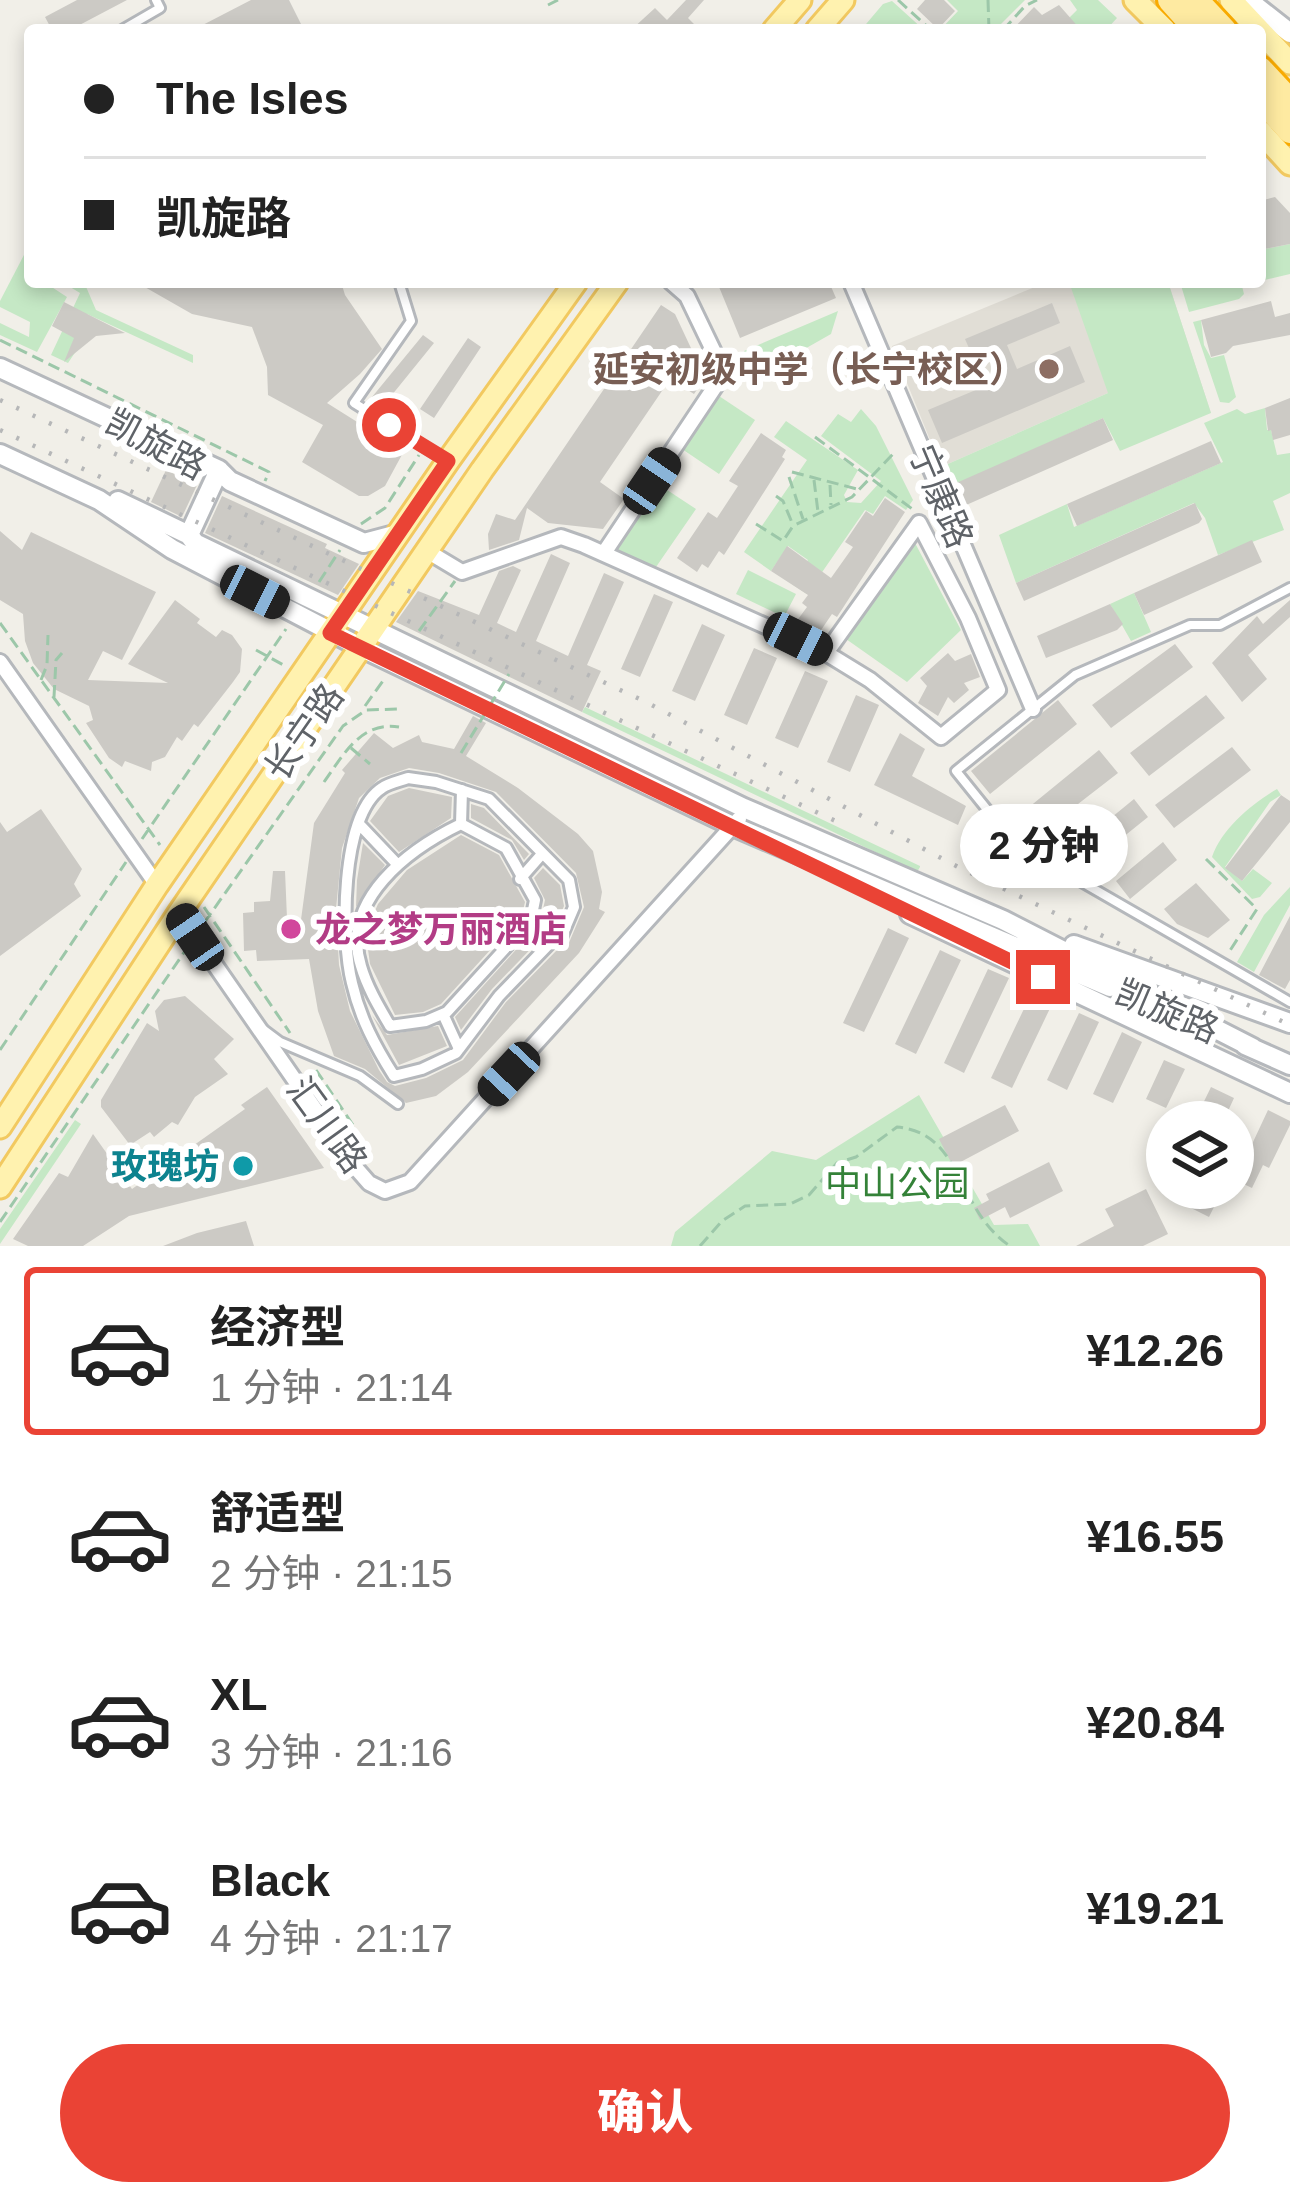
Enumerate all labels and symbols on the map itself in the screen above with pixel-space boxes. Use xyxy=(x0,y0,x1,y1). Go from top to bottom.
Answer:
place label: 延安初级中学（长宁校区） xyxy=(593,349,1025,390)
marker: 延安初级中学（长宁校区） xyxy=(1036,356,1062,382)
route start xyxy=(362,398,416,452)
street label: 凯旋路 xyxy=(99,401,213,487)
street label: 宁康路 xyxy=(901,438,981,554)
car xyxy=(617,441,687,521)
car xyxy=(215,560,295,624)
car xyxy=(758,607,838,671)
street label: 长宁路 xyxy=(256,676,352,788)
callout: 2 分钟 xyxy=(959,803,1127,887)
car xyxy=(160,897,230,977)
place label: 龙之梦万丽酒店 xyxy=(315,909,567,950)
marker: 龙之梦万丽酒店 xyxy=(278,916,304,942)
route end xyxy=(1016,950,1070,1004)
street label: 凯旋路 xyxy=(1109,971,1225,1051)
car xyxy=(471,1035,547,1113)
street label: 汇川路 xyxy=(279,1069,375,1181)
place label: 玫瑰坊 xyxy=(111,1146,219,1187)
marker: 玫瑰坊 xyxy=(230,1153,256,1179)
park label: 中山公园 xyxy=(825,1163,969,1204)

